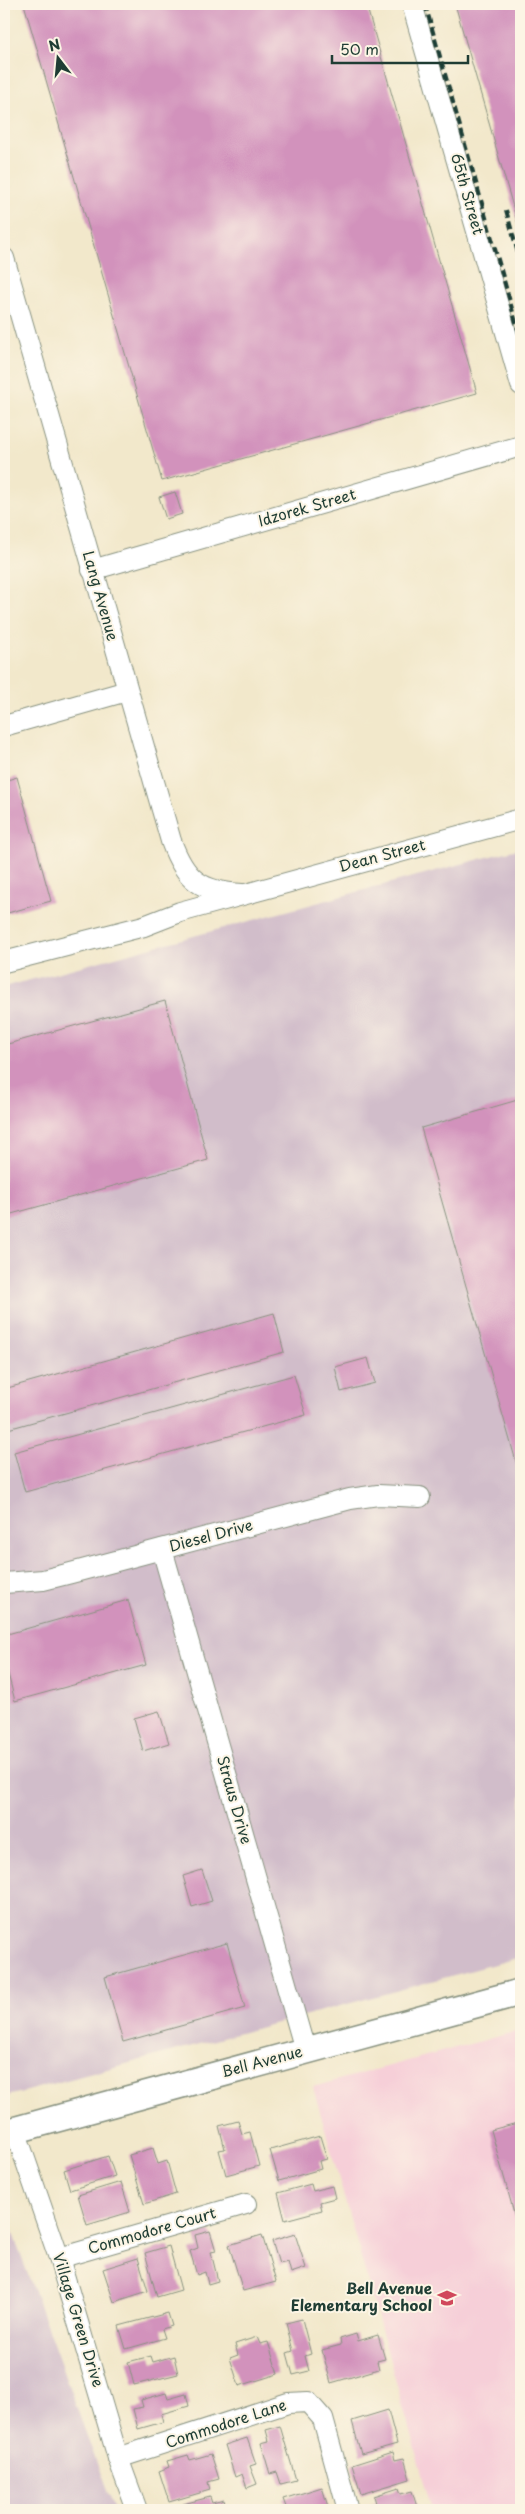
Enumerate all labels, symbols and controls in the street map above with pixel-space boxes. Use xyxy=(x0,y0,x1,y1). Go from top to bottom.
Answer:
north arrow xyxy=(32,32,82,82)
scale bar xyxy=(332,32,469,64)
text: N xyxy=(46,33,63,57)
text: 50 m xyxy=(340,37,379,60)
street label: 65th Street xyxy=(446,150,491,237)
street label: Idzorek Street xyxy=(255,482,358,532)
street label: Lang Avenue xyxy=(78,548,125,643)
street label: Dean Street xyxy=(336,832,427,877)
street label: Diesel Drive xyxy=(166,1512,255,1557)
street label: Straus Drive xyxy=(212,1753,259,1847)
street label: Bell Avenue xyxy=(219,2039,305,2082)
street label: Commodore Court xyxy=(85,2200,218,2259)
street label: Village Green Drive xyxy=(48,2249,111,2390)
place label: Bell Avenue Elementary School xyxy=(291,2276,432,2316)
school or university icon: Bell Avenue Elementary School xyxy=(436,2287,458,2309)
street label: Commodore Lane xyxy=(162,2392,289,2453)

